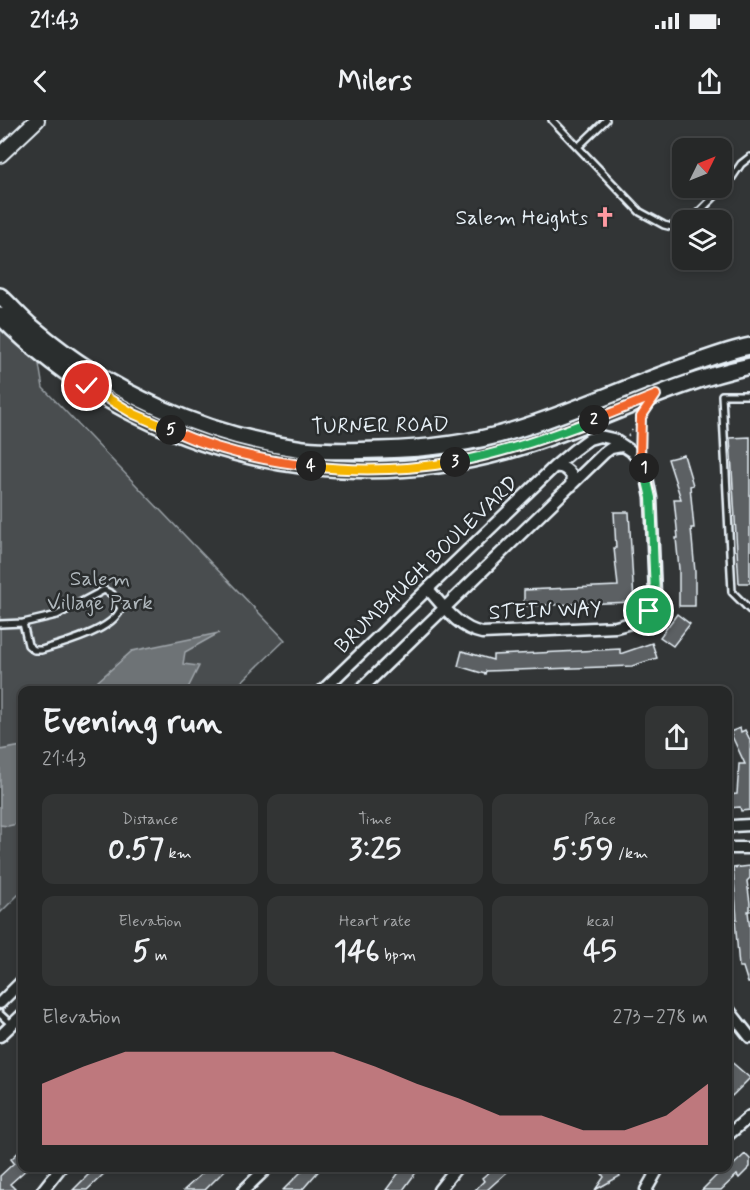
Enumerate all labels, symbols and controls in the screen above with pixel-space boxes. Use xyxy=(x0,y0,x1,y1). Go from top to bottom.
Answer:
text: 21:43 xyxy=(30,7,78,35)
text: Milers xyxy=(338,64,412,99)
icon: back xyxy=(24,65,57,98)
icon: share xyxy=(693,65,726,98)
north arrow xyxy=(672,138,732,198)
map controls xyxy=(672,138,732,270)
place label: Salem Heights xyxy=(456,204,588,232)
church icon: Salem Heights xyxy=(593,205,617,229)
button: layers xyxy=(672,210,732,270)
pin xyxy=(61,360,112,411)
icon: check xyxy=(70,369,103,402)
pin: 2 xyxy=(579,405,609,435)
text: 2 xyxy=(590,409,598,430)
street label: TURNER ROAD xyxy=(311,411,449,441)
pin: 5 xyxy=(156,415,186,445)
text: 5 xyxy=(166,419,176,440)
pin: 3 xyxy=(440,447,470,477)
pin: 4 xyxy=(296,451,326,481)
text: 3 xyxy=(451,451,459,472)
pin: 1 xyxy=(629,453,659,483)
text: 4 xyxy=(306,455,316,476)
text: 1 xyxy=(640,457,648,478)
street label: BRUMBAUGH BOULEVARD xyxy=(329,470,525,660)
park label: Salem Village Park xyxy=(47,565,153,617)
pin xyxy=(623,585,674,636)
icon: arrive xyxy=(632,594,665,627)
street label: STEIN WAY xyxy=(488,595,602,627)
text: Evening run xyxy=(42,701,222,745)
button: share xyxy=(645,706,708,769)
text: 21:43 xyxy=(42,746,86,773)
text: Distance xyxy=(122,809,178,830)
text: Time xyxy=(358,809,392,830)
text: Pace xyxy=(584,809,616,830)
text: 0.57 xyxy=(108,830,164,869)
text: 3:25 xyxy=(349,830,401,869)
text: 5:59 xyxy=(552,830,614,869)
text: km xyxy=(164,843,192,864)
text: /km xyxy=(614,843,648,864)
text: Elevation xyxy=(119,911,182,932)
text: Heart rate xyxy=(339,911,411,932)
text: kcal xyxy=(587,911,613,932)
text: 5 xyxy=(132,932,150,971)
text: 146 xyxy=(334,932,380,971)
text: 45 xyxy=(583,932,617,971)
text: m xyxy=(150,945,168,966)
text: bpm xyxy=(380,945,416,966)
text: Elevation xyxy=(42,1004,121,1031)
text: 273–278 m xyxy=(613,1004,708,1031)

